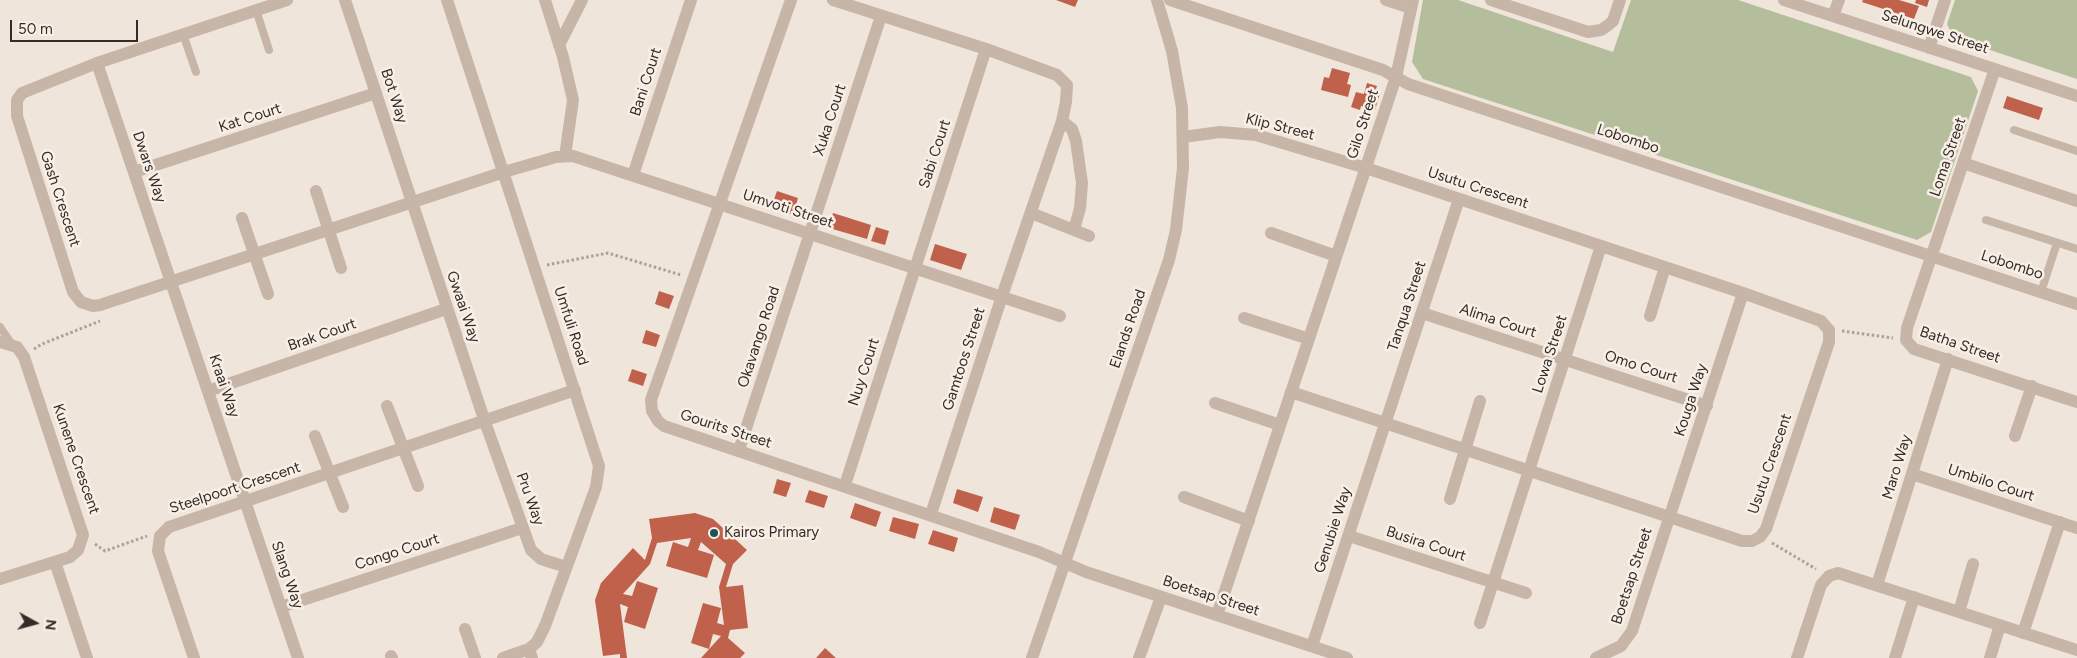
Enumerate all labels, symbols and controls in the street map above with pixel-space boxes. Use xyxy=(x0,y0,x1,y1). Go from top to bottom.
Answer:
street label: Selungwe Street xyxy=(1879,6,1991,58)
scale bar xyxy=(12,10,140,42)
text: 50 m xyxy=(18,20,53,38)
street label: Bani Court xyxy=(626,45,666,119)
street label: Bot Way xyxy=(377,66,411,126)
street label: Xuka Court xyxy=(810,82,850,158)
street label: Gilo Street xyxy=(1343,87,1383,161)
street label: Kat Court xyxy=(216,99,284,137)
street label: Klip Street xyxy=(1244,110,1316,144)
street label: Loma Street xyxy=(1926,115,1970,199)
street label: Sabi Court xyxy=(915,117,955,191)
street label: Lobombo xyxy=(1595,121,1661,157)
street label: Dwars Way xyxy=(128,129,170,205)
street label: Gash Crescent xyxy=(36,149,84,249)
street label: Usutu Crescent xyxy=(1425,163,1531,213)
street label: Umvoti Street xyxy=(740,186,836,232)
street label: Lobombo xyxy=(1979,247,2045,283)
street label: Tanqua Street xyxy=(1384,259,1430,353)
street label: Gwaai Way xyxy=(442,269,484,345)
street label: Umfuli Road xyxy=(550,284,592,368)
street label: Okavango Road xyxy=(734,284,784,390)
street label: Elands Road xyxy=(1106,287,1150,371)
street label: Alima Court xyxy=(1457,300,1539,342)
street label: Gamtoos Street xyxy=(939,305,989,413)
street label: Lowa Street xyxy=(1529,313,1571,395)
street label: Brak Court xyxy=(285,315,359,355)
street label: Batha Street xyxy=(1917,323,2003,367)
street label: Nuy Court xyxy=(845,336,883,408)
street label: Omo Court xyxy=(1602,347,1680,387)
street label: Kraai Way xyxy=(205,352,243,420)
street label: Kouga Way xyxy=(1671,361,1711,439)
street label: Kunene Crescent xyxy=(49,401,103,517)
street label: Gourits Street xyxy=(678,406,774,452)
street label: Usutu Crescent xyxy=(1744,411,1796,517)
street label: Maro Way xyxy=(1879,432,1915,502)
street label: Steelpoort Crescent xyxy=(167,458,303,518)
street label: Umbilo Court xyxy=(1945,461,2037,505)
street label: Pru Way xyxy=(512,470,548,528)
street label: Genubie Way xyxy=(1311,485,1355,575)
street label: Busira Court xyxy=(1384,523,1468,565)
place label: Kairos Primary xyxy=(724,524,819,542)
street label: Boetsap Street xyxy=(1608,525,1656,627)
marker: Kairos Primary xyxy=(708,527,720,539)
street label: Congo Court xyxy=(353,530,441,574)
street label: Slang Way xyxy=(267,539,307,611)
street label: Boetsap Street xyxy=(1160,572,1262,620)
north arrow xyxy=(10,598,60,648)
text: N xyxy=(41,618,59,631)

